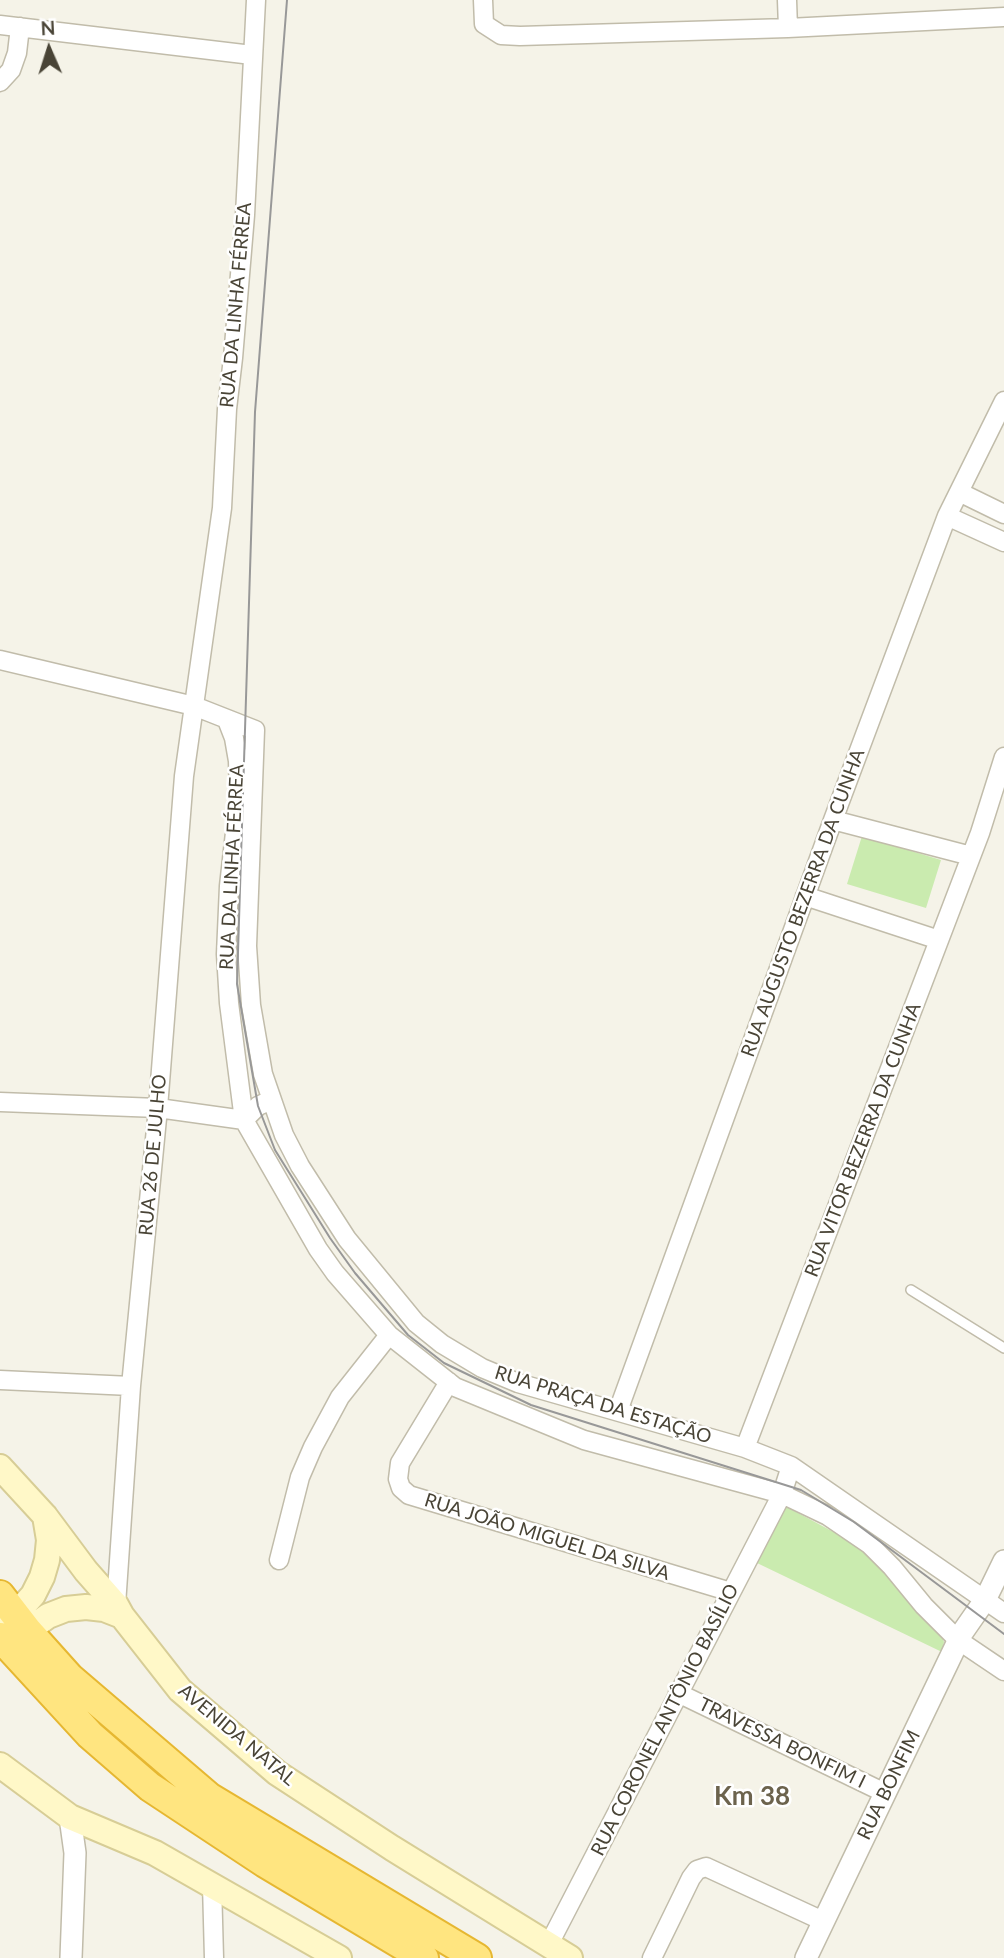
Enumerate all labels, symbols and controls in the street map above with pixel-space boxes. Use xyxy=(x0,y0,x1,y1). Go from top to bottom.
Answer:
north arrow xyxy=(14,14,84,84)
text: N xyxy=(40,16,56,39)
street label: RUA DA LINHA FÉRREA xyxy=(216,201,256,409)
street label: RUA AUGUSTO BEZERRA DA CUNHA xyxy=(737,746,869,1060)
street label: RUA DA LINHA FÉRREA xyxy=(215,763,249,971)
street label: RUA VITOR BEZERRA DA CUNHA xyxy=(800,1000,926,1280)
street label: RUA 26 DE JULHO xyxy=(135,1073,171,1237)
street label: RUA PRAÇA DA ESTAÇÃO xyxy=(492,1361,714,1449)
street label: RUA JOÃO MIGUEL DA SILVA xyxy=(422,1489,672,1585)
street label: RUA CORONEL ANTÔNIO BASÍLIO xyxy=(586,1580,744,1860)
street label: AVENIDA NATAL xyxy=(174,1679,300,1791)
street label: TRAVESSA BONFIM I xyxy=(695,1693,869,1793)
street label: RUA BONFIM xyxy=(853,1727,925,1843)
district label: Km 38 xyxy=(714,1781,790,1813)

